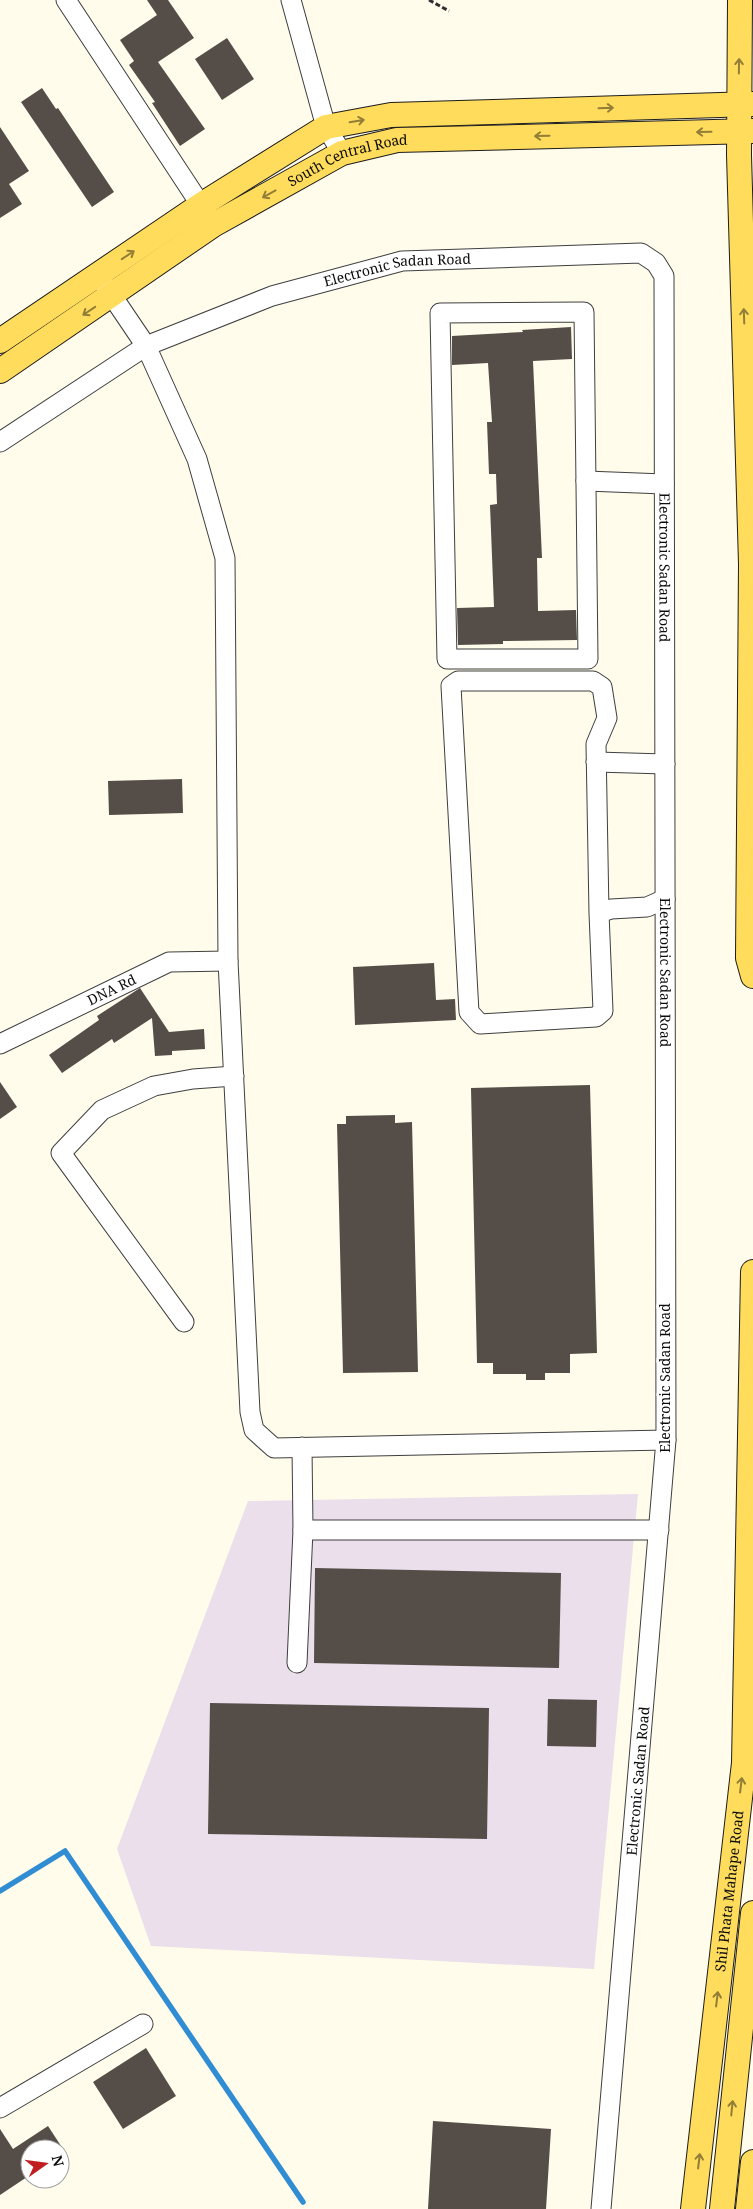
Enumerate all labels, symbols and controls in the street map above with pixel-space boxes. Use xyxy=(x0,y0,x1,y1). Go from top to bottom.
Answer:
one-way arrow xyxy=(734,58,743,74)
one-way arrow xyxy=(598,103,614,113)
one-way arrow xyxy=(348,116,364,126)
one-way arrow xyxy=(697,127,713,137)
street label: South Central Road xyxy=(284,130,408,191)
one-way arrow xyxy=(534,131,550,141)
one-way arrow xyxy=(262,189,277,199)
street label: Electronic Sadan Road xyxy=(321,249,472,291)
one-way arrow xyxy=(120,250,134,260)
one-way arrow xyxy=(82,306,96,316)
one-way arrow xyxy=(739,308,749,324)
street label: Electronic Sadan Road xyxy=(655,493,675,643)
street label: Electronic Sadan Road xyxy=(656,898,675,1048)
street label: DNA Rd xyxy=(84,969,139,1009)
street label: Electronic Sadan Road xyxy=(655,1303,674,1453)
street label: Electronic Sadan Road xyxy=(622,1705,654,1856)
one-way arrow xyxy=(737,1778,746,1794)
street label: Shil Phata Mahape Road xyxy=(710,1809,748,1973)
one-way arrow xyxy=(712,1991,722,2007)
one-way arrow xyxy=(728,2101,737,2117)
north arrow xyxy=(20,2139,70,2189)
text: N xyxy=(48,2153,69,2168)
one-way arrow xyxy=(694,2153,704,2169)

